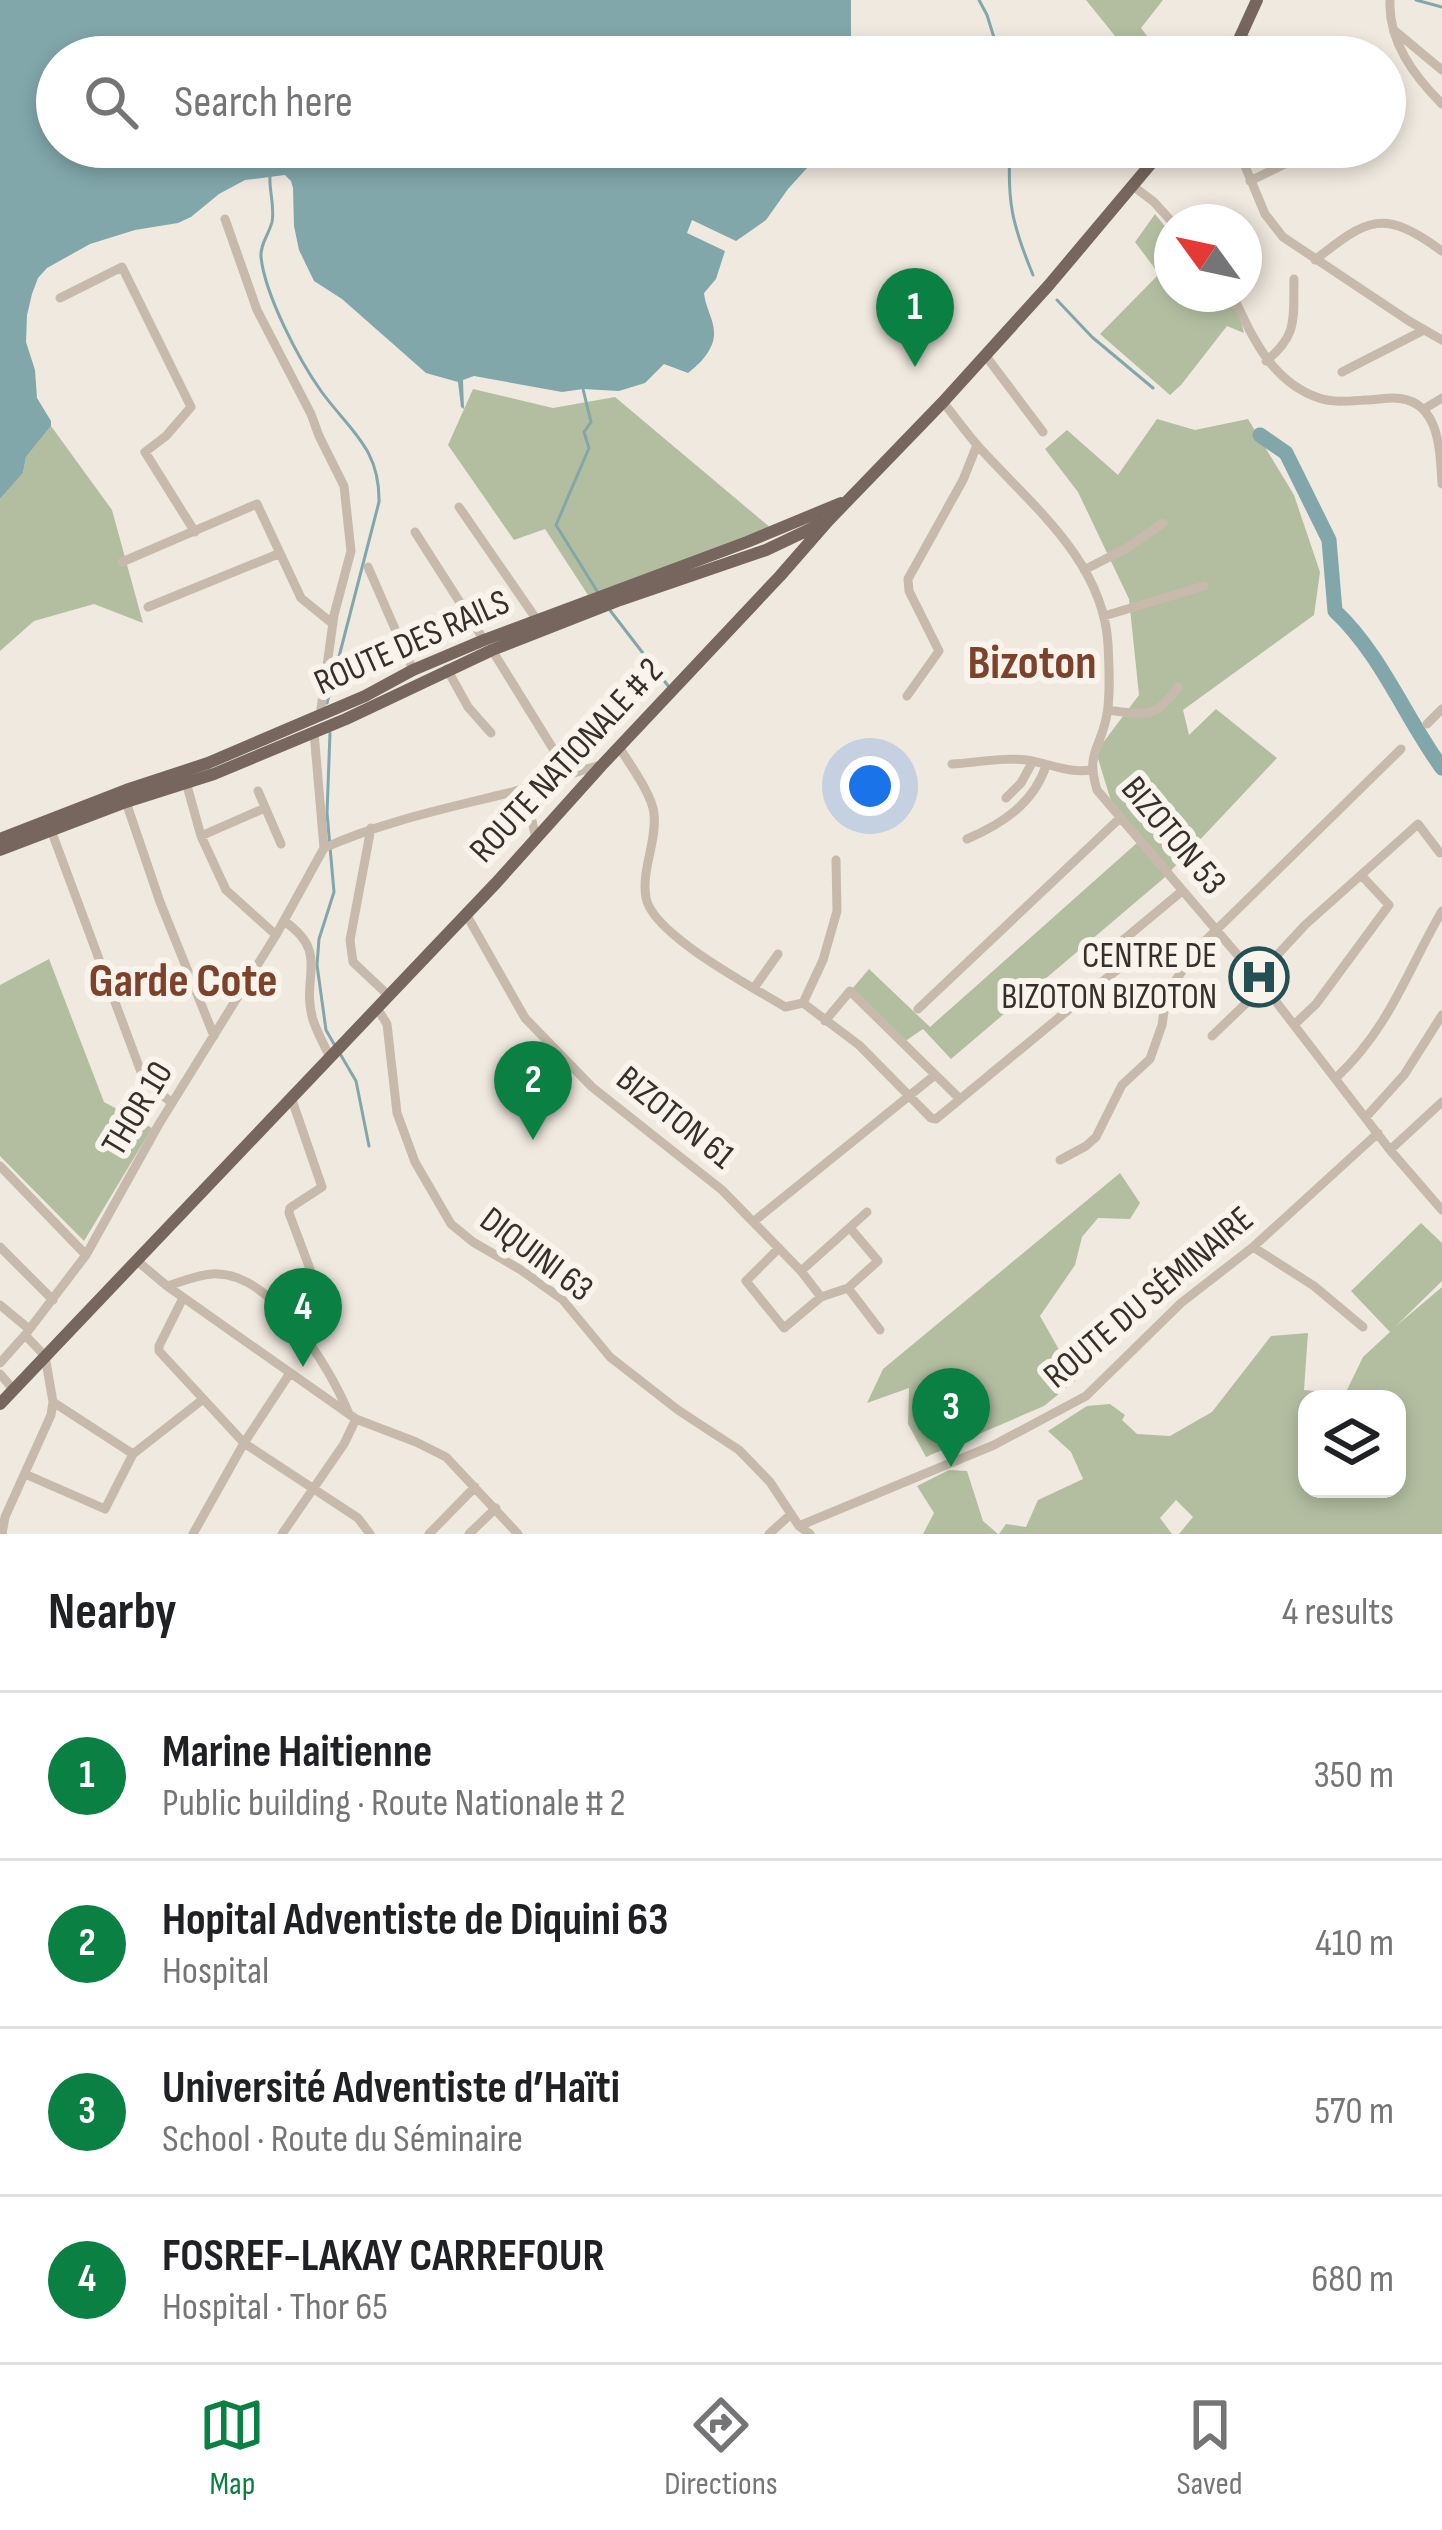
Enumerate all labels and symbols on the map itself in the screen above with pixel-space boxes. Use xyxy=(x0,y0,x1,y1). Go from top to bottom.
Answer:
north arrow xyxy=(1154,204,1262,312)
pin: 1 xyxy=(876,268,954,367)
street label: ROUTE DES RAILS xyxy=(308,581,516,705)
district label: Bizoton xyxy=(967,635,1097,692)
street label: ROUTE NATIONALE # 2 xyxy=(461,650,673,872)
your location xyxy=(840,756,900,816)
street label: BIZOTON 53 xyxy=(1111,768,1235,904)
place label: CENTRE DE BIZOTON BIZOTON xyxy=(1001,935,1217,1019)
hospital icon: CENTRE DE BIZOTON BIZOTON xyxy=(1228,946,1290,1008)
district label: Garde Cote xyxy=(88,953,278,1010)
pin: 2 xyxy=(494,1041,572,1140)
street label: THOR 10 xyxy=(93,1054,183,1164)
street label: BIZOTON 61 xyxy=(607,1058,743,1179)
street label: ROUTE DU SÉMINAIRE xyxy=(1036,1198,1262,1398)
street label: DIQUINI 63 xyxy=(471,1199,601,1311)
pin: 4 xyxy=(264,1268,342,1367)
pin: 3 xyxy=(912,1368,990,1467)

